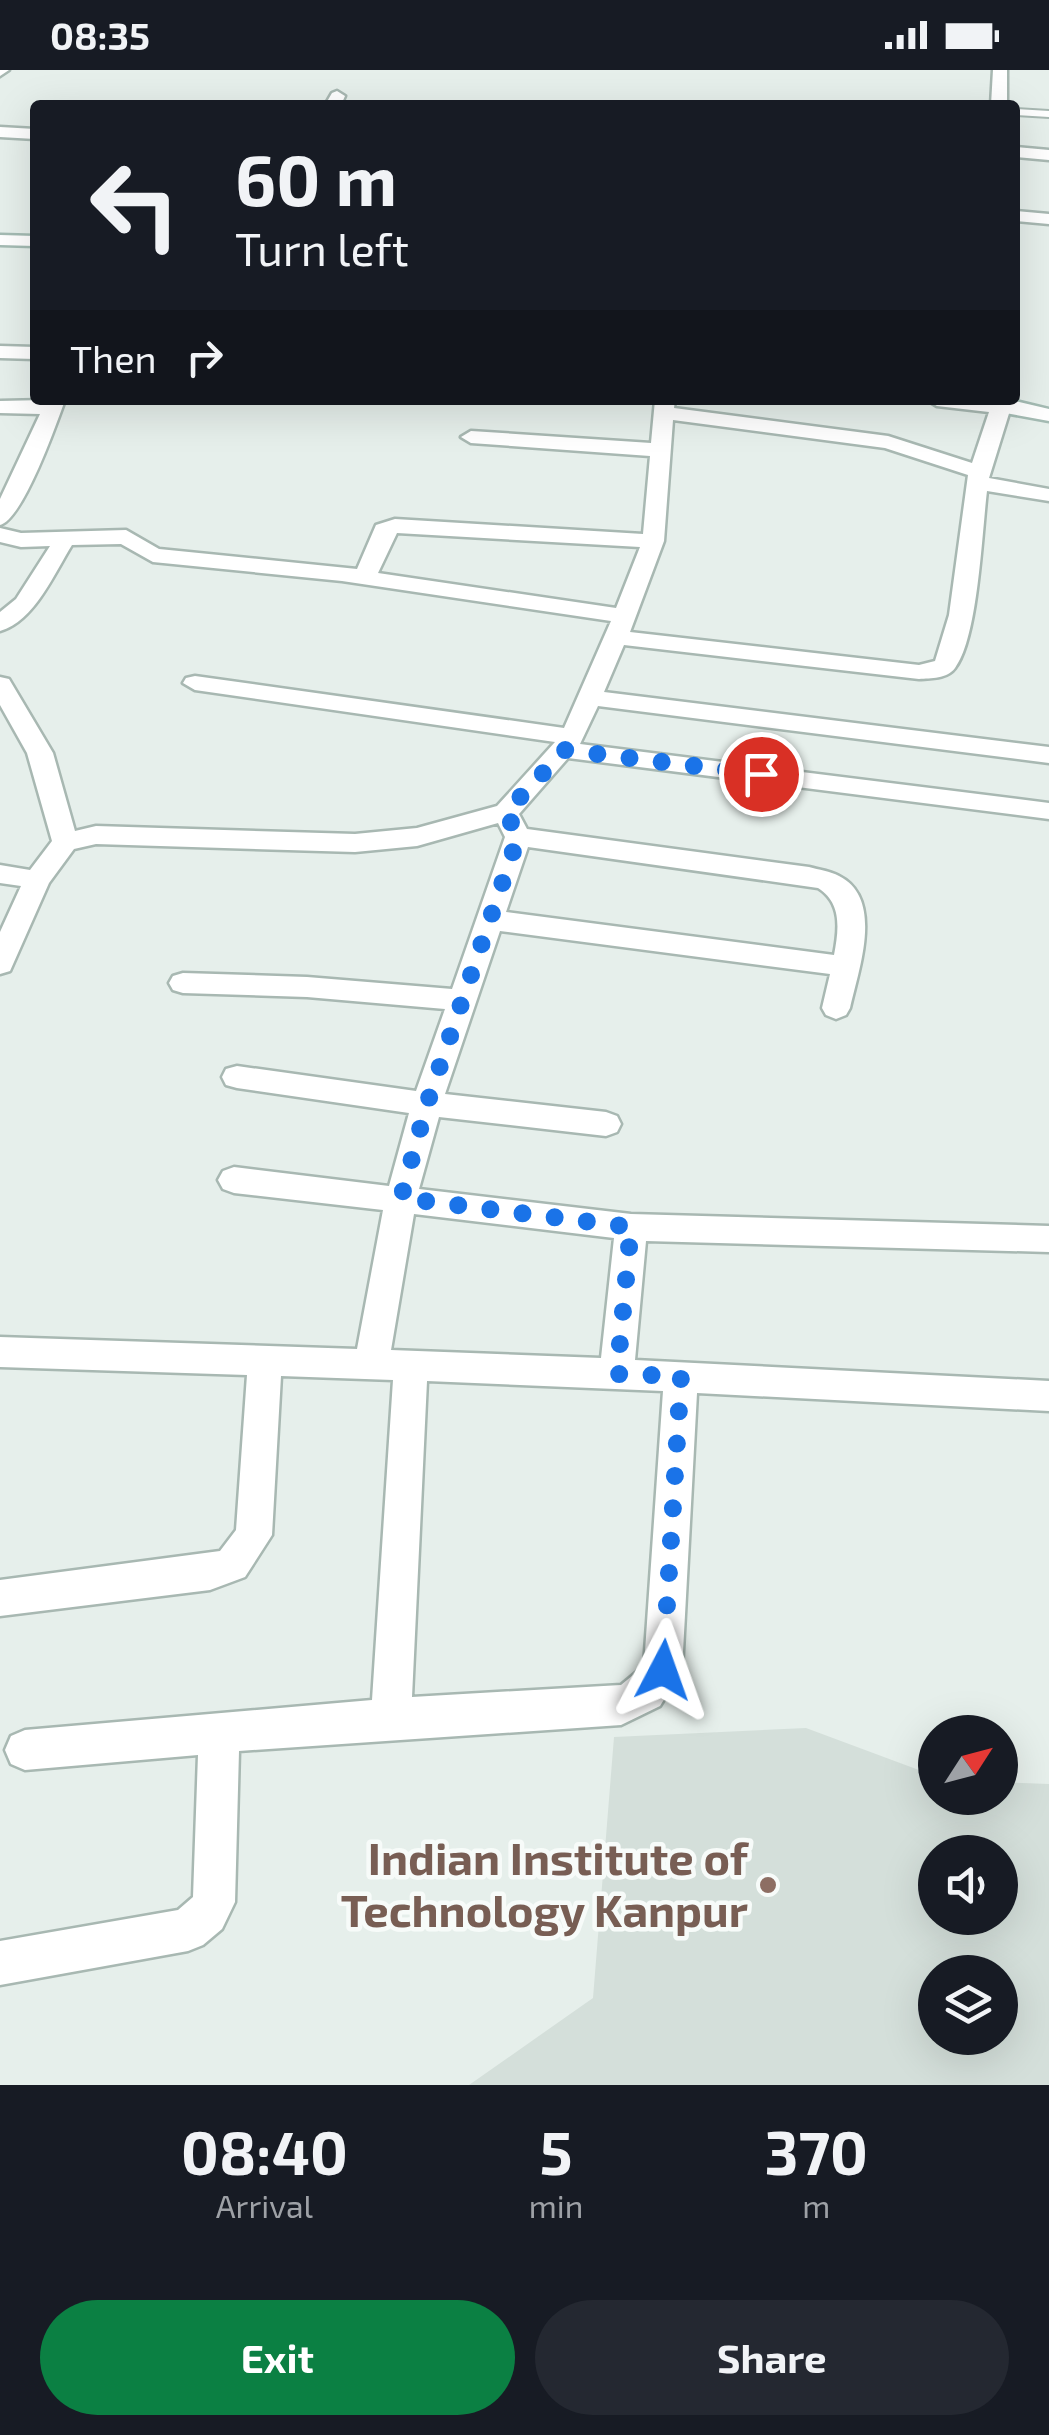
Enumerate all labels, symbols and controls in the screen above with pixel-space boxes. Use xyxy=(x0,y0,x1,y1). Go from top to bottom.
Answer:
text: 08:35 xyxy=(50,12,150,58)
text: 60 m xyxy=(235,136,397,220)
icon: left xyxy=(70,140,200,270)
text: Turn left xyxy=(235,221,409,275)
icon: right xyxy=(177,330,232,385)
text: Then xyxy=(70,335,157,381)
pin xyxy=(719,732,804,817)
icon: arrive xyxy=(734,747,789,802)
position arrow xyxy=(611,1618,715,1722)
north arrow xyxy=(918,1715,1018,1815)
map controls xyxy=(918,1715,1018,2055)
place label: Indian Institute of Technology Kanpur xyxy=(341,1830,750,1937)
button: sound xyxy=(918,1835,1018,1935)
marker: Indian Institute of Technology Kanpur xyxy=(757,1874,779,1896)
button: layers xyxy=(918,1955,1018,2055)
text: 08:40 xyxy=(181,2115,348,2187)
text: 5 xyxy=(540,2115,573,2187)
text: 370 xyxy=(764,2115,868,2187)
text: Arrival xyxy=(216,2186,313,2224)
text: min xyxy=(529,2186,583,2224)
text: m xyxy=(802,2186,830,2224)
button: Exit xyxy=(40,2300,515,2415)
button: Share xyxy=(535,2300,1009,2415)

